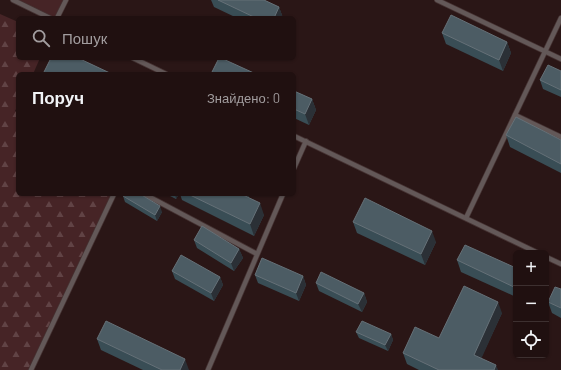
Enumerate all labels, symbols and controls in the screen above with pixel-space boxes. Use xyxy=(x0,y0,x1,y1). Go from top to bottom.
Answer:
search box xyxy=(16,16,296,60)
icon: search xyxy=(30,27,52,49)
text: Пошук xyxy=(62,29,107,47)
text: Поруч xyxy=(32,87,84,107)
text: Знайдено: 0 xyxy=(207,90,280,106)
map controls xyxy=(513,250,549,358)
button: + xyxy=(513,250,549,286)
button: − xyxy=(513,286,549,322)
button: locate xyxy=(513,322,549,358)

